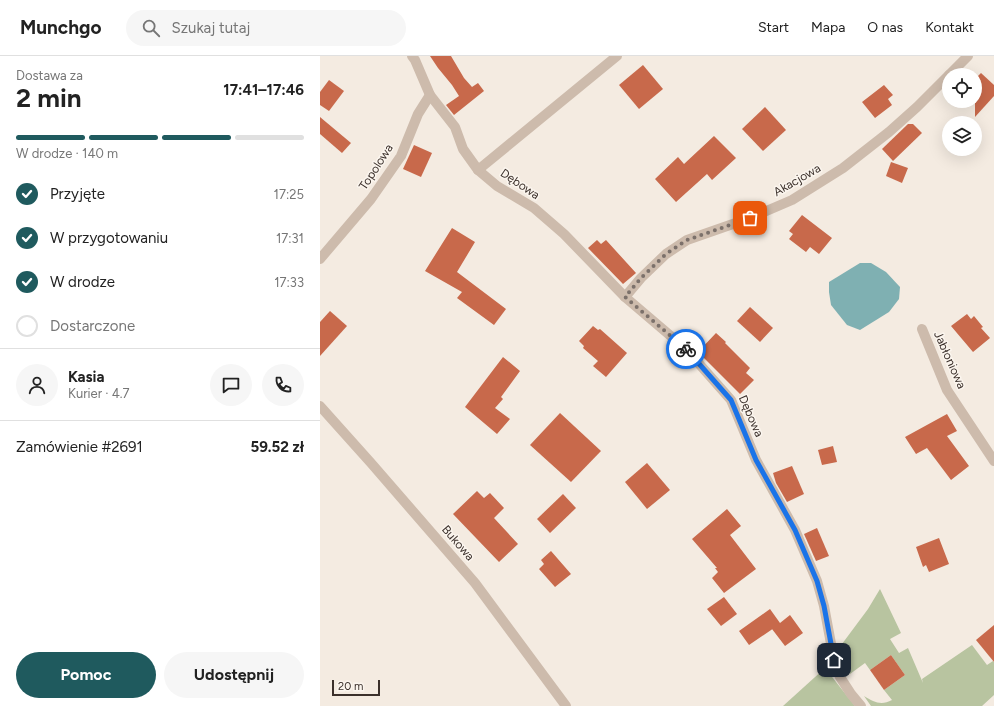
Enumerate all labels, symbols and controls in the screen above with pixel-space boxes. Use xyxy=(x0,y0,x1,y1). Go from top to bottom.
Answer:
search box xyxy=(126,10,406,46)
text: Munchgo xyxy=(20,16,102,39)
icon: search xyxy=(140,17,162,39)
text: Szukaj tutaj xyxy=(172,19,250,37)
text: Start xyxy=(758,19,789,36)
text: Mapa xyxy=(811,19,845,36)
text: O nas xyxy=(867,19,903,36)
text: Kontakt xyxy=(925,19,974,36)
text: Dostawa za xyxy=(16,68,83,83)
map controls xyxy=(942,68,982,156)
button: locate xyxy=(942,68,982,108)
text: 17:41–17:46 xyxy=(223,81,304,99)
text: 2 min xyxy=(16,82,82,114)
button: layers xyxy=(942,116,982,156)
street label: Topolowa xyxy=(356,141,396,193)
text: W drodze · 140 m xyxy=(16,146,118,161)
street label: Akacjowa xyxy=(771,161,823,199)
street label: Dębowa xyxy=(498,166,542,202)
icon: check xyxy=(16,183,38,205)
text: Przyjęte xyxy=(50,185,105,203)
text: 17:25 xyxy=(274,187,304,202)
pin xyxy=(733,201,767,235)
icon: bag xyxy=(739,207,761,229)
icon: check xyxy=(16,227,38,249)
text: W przygotowaniu xyxy=(50,229,168,247)
text: 17:31 xyxy=(276,231,304,246)
icon: check xyxy=(16,271,38,293)
text: W drodze xyxy=(50,273,115,291)
text: 17:33 xyxy=(274,275,304,290)
text: Dostarczone xyxy=(50,317,135,335)
courier xyxy=(666,329,706,369)
street label: Jabłoniowa xyxy=(931,329,969,391)
icon: bike xyxy=(675,338,697,360)
button: person xyxy=(16,364,58,406)
button: chat xyxy=(210,364,252,406)
button: phone xyxy=(262,364,304,406)
text: Kasia xyxy=(68,368,104,386)
text: Kurier · 4.7 xyxy=(68,386,130,401)
street label: Dębowa xyxy=(736,393,766,439)
text: Zamówienie #2691 xyxy=(16,438,143,456)
text: 59.52 zł xyxy=(250,438,304,456)
street label: Bukowa xyxy=(439,523,477,563)
pin xyxy=(817,643,851,677)
icon: home xyxy=(823,649,845,671)
button: Pomoc xyxy=(16,652,156,698)
button: Udostępnij xyxy=(164,652,304,698)
scale bar xyxy=(332,678,380,697)
text: 20 m xyxy=(338,680,363,693)

